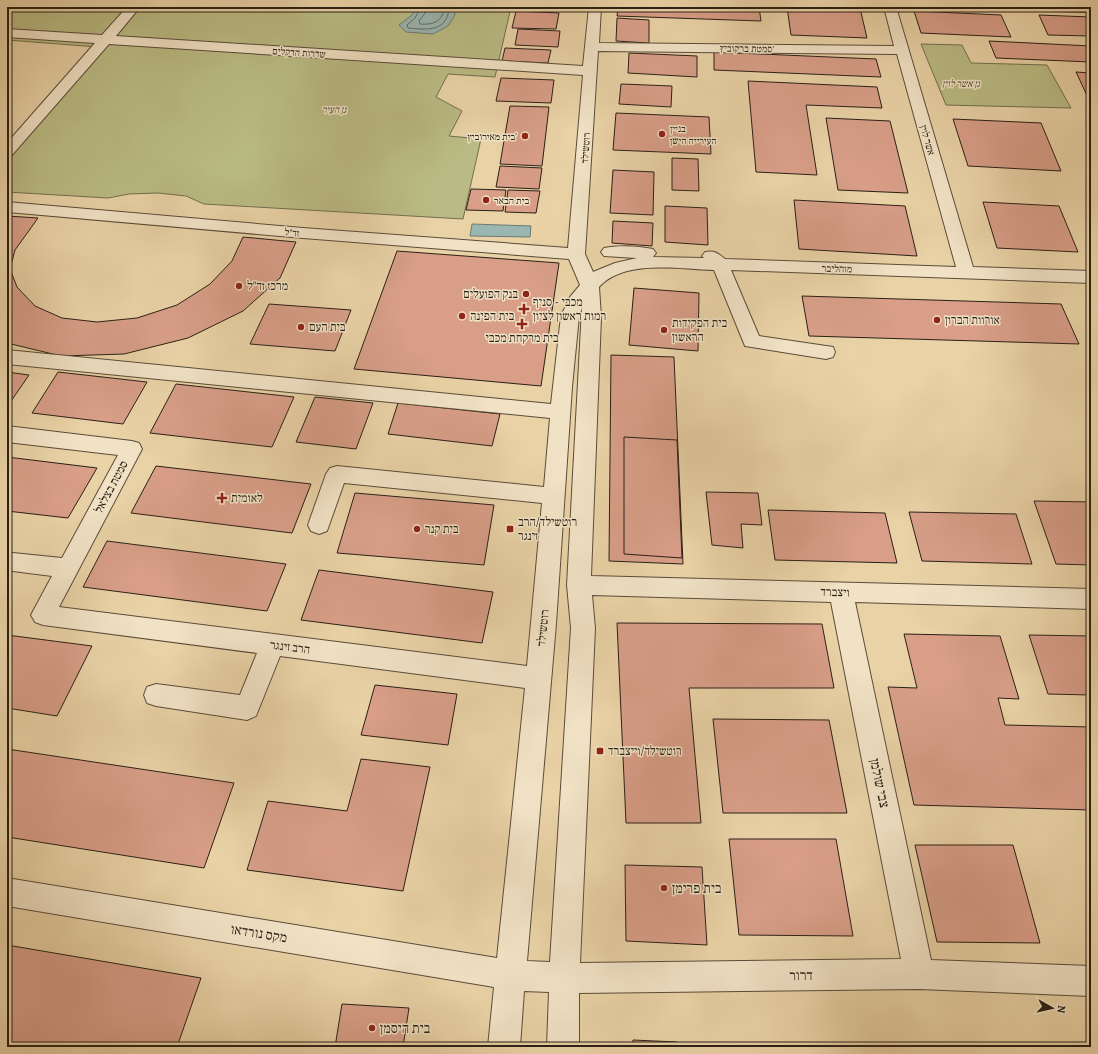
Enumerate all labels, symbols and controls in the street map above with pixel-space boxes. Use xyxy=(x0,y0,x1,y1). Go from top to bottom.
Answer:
street label: סמטת ברקוביץ' xyxy=(720,42,775,55)
street label: שדרות הדקלים xyxy=(272,44,326,61)
park label: גן אשר לוין xyxy=(942,77,981,90)
park label: גן העיר xyxy=(322,103,347,116)
place label: בניין העירייה הישן xyxy=(670,122,717,147)
street label: אשר לוין xyxy=(917,124,938,157)
marker: בניין העירייה הישן xyxy=(657,129,667,139)
place label: בית מאירוביץ' xyxy=(468,130,517,143)
marker: בית מאירוביץ' xyxy=(520,131,530,141)
street label: רוטשילד xyxy=(578,132,593,164)
place label: בית הבאר xyxy=(494,194,529,207)
marker: בית הבאר xyxy=(481,195,491,205)
street label: זד"ל xyxy=(284,225,300,240)
street label: מוהליבר xyxy=(821,261,853,276)
place label: מרכז זד"ל xyxy=(247,278,288,294)
marker: מרכז זד"ל xyxy=(234,281,244,291)
place label: בנק הפועלים xyxy=(463,286,518,302)
marker: בנק הפועלים xyxy=(521,289,531,299)
place label: מכבי - סניף רמות ראשון לציון xyxy=(533,294,606,324)
marker: מכבי - סניף רמות ראשון לציון xyxy=(518,303,530,315)
place label: בית הפינה xyxy=(470,308,514,324)
marker: בית הפינה xyxy=(457,311,467,321)
place label: אורוות הברון xyxy=(945,312,1000,328)
place label: בית הפקידות הראשון xyxy=(672,315,727,345)
marker: אורוות הברון xyxy=(932,315,942,325)
place label: בית העם xyxy=(309,319,346,335)
marker: בית מרקחת מכבי xyxy=(517,319,527,329)
marker: בית העם xyxy=(296,322,306,332)
marker: בית הפקידות הראשון xyxy=(659,325,669,335)
place label: בית מרקחת מכבי xyxy=(485,330,559,346)
street label: סמטת בצלאל xyxy=(90,458,132,516)
place label: לאומית xyxy=(231,490,263,506)
marker: לאומית xyxy=(216,492,228,504)
place label: רוטשילד/הרב זינגר xyxy=(518,514,577,544)
place label: בית קנר xyxy=(425,521,459,537)
marker: בית קנר xyxy=(412,524,422,534)
marker: רוטשילד/הרב זינגר xyxy=(505,524,515,534)
street label: ויצברד xyxy=(820,583,850,601)
street label: רוטשילד xyxy=(533,609,553,647)
street label: הרב זינגר xyxy=(269,637,311,657)
place label: רוטשילד/וייצברד xyxy=(608,743,682,759)
marker: רוטשילד/וייצברד xyxy=(595,746,605,756)
street label: צבי שולמן xyxy=(865,757,894,810)
place label: בית פרימן xyxy=(672,879,722,898)
marker: בית פרימן xyxy=(659,883,669,893)
street label: מקס נורדאו xyxy=(229,920,289,947)
street label: דרור xyxy=(789,966,813,985)
north arrow xyxy=(1032,988,1072,1028)
text: N xyxy=(1053,1004,1069,1014)
place label: בית היסמן xyxy=(380,1019,430,1038)
marker: בית היסמן xyxy=(367,1023,377,1033)

